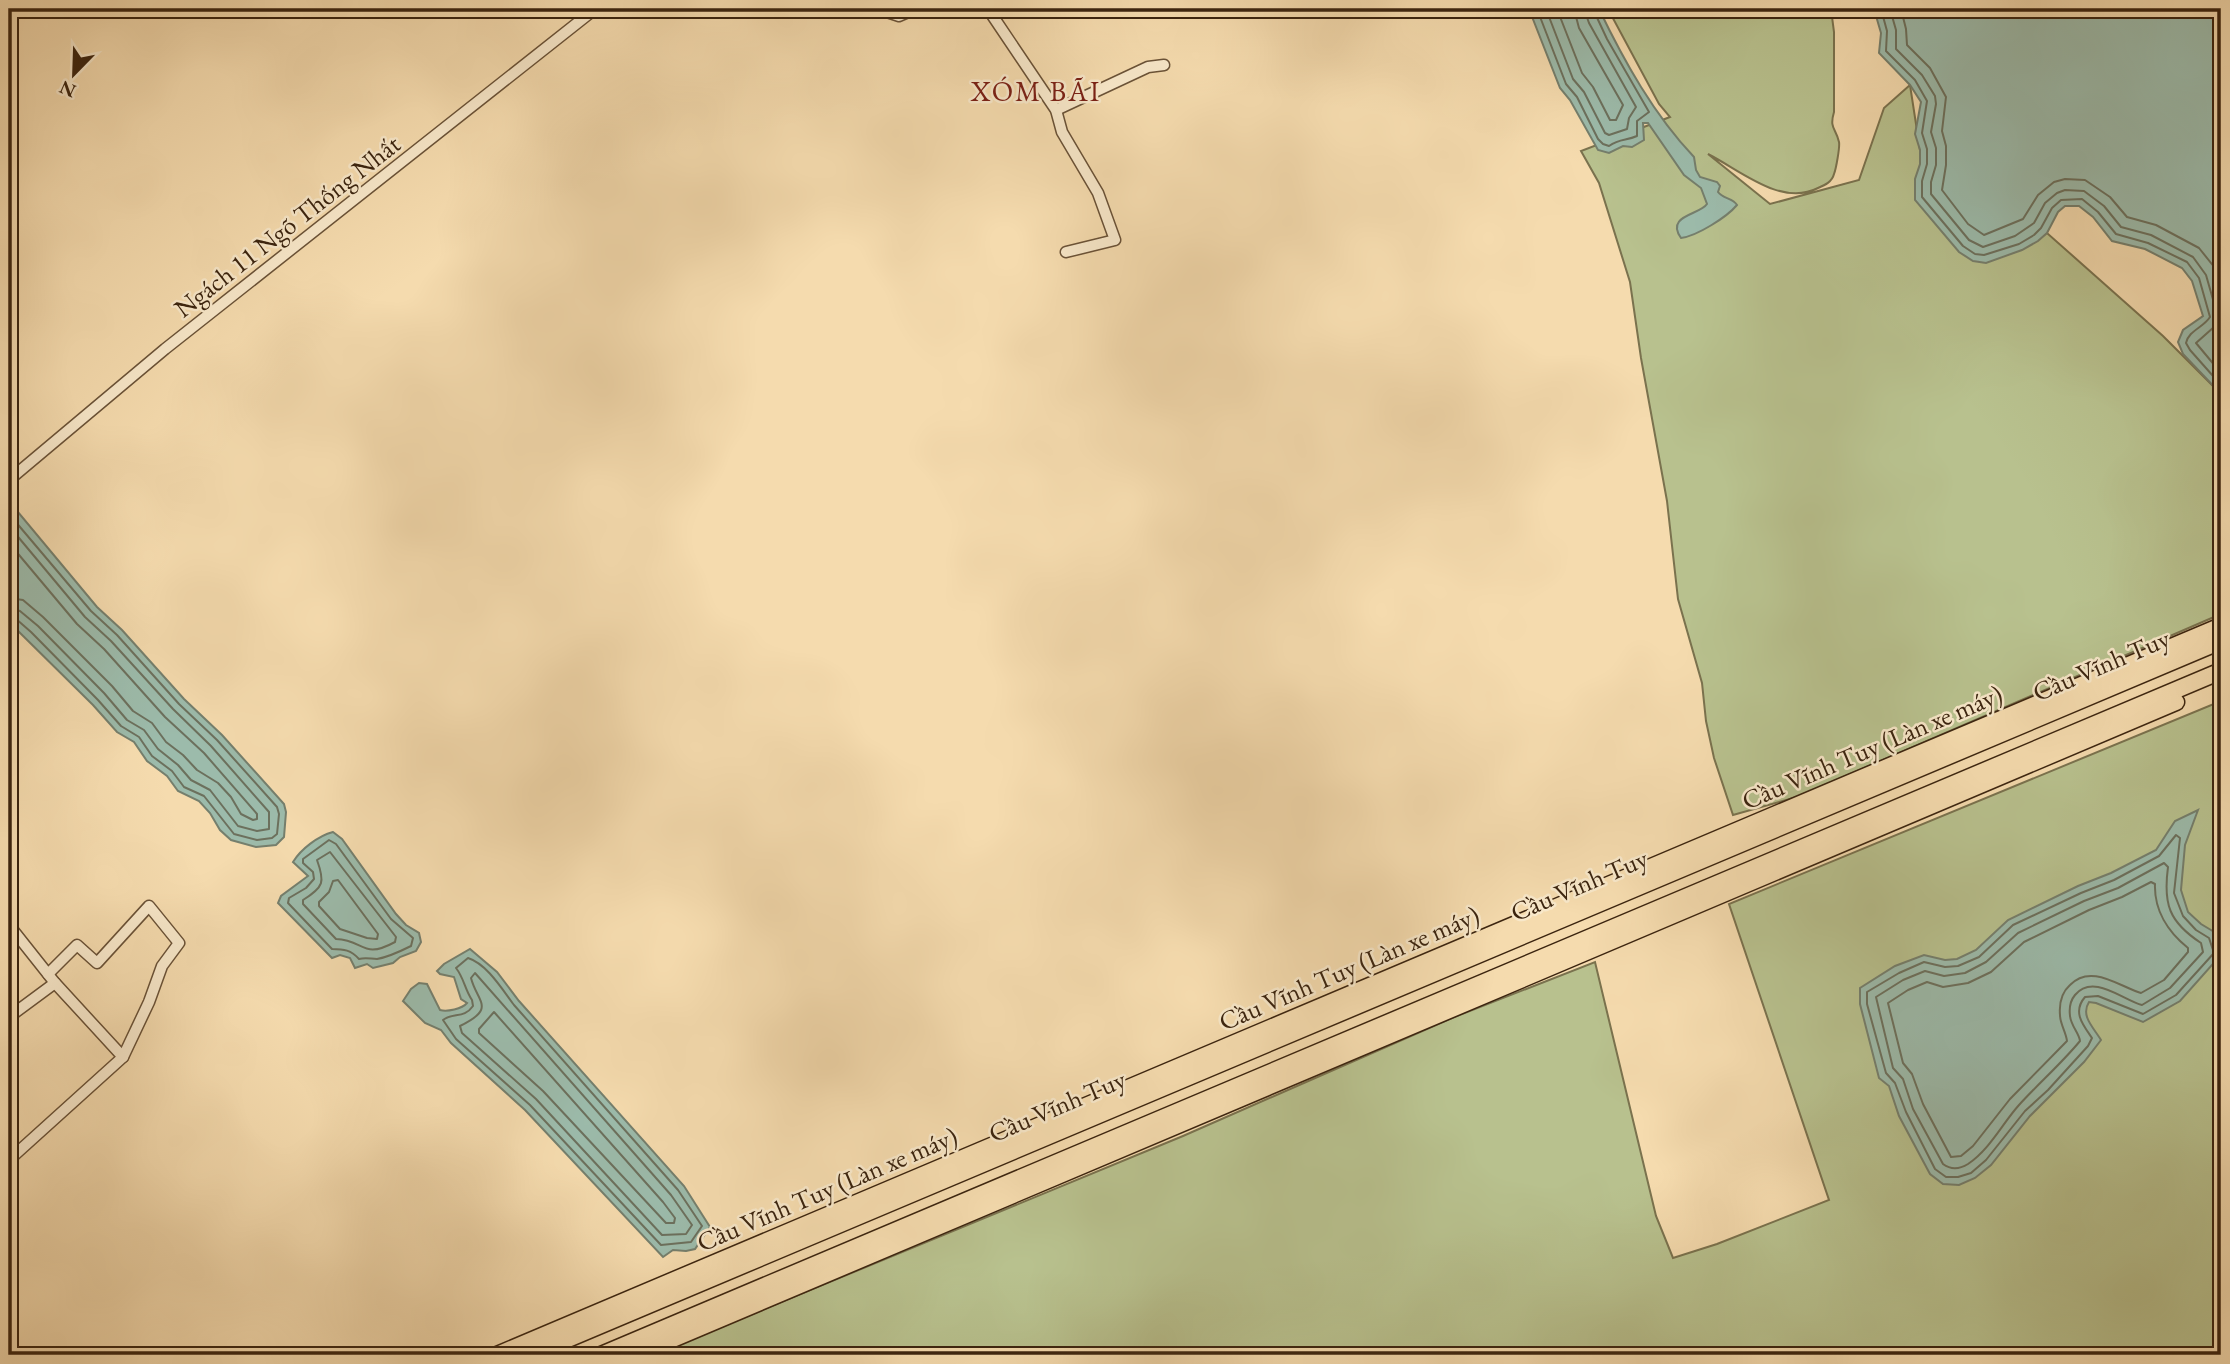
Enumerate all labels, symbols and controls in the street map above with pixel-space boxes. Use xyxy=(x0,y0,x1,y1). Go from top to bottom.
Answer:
north arrow xyxy=(38,38,108,108)
district label: XÓM BÃI xyxy=(970,73,1101,109)
text: N xyxy=(55,74,80,104)
street label: Ngách 11 Ngõ Thống Nhất xyxy=(167,127,407,325)
street label: Cầu Vĩnh Tuy xyxy=(2027,621,2175,709)
street label: Cầu Vĩnh Tuy (Làn xe máy) xyxy=(1737,677,2007,817)
street label: Cầu Vĩnh Tuy xyxy=(1505,841,1653,929)
street label: Cầu Vĩnh Tuy (Làn xe máy) xyxy=(1214,898,1484,1038)
street label: Cầu Vĩnh Tuy xyxy=(983,1062,1131,1150)
street label: Cầu Vĩnh Tuy (Làn xe máy) xyxy=(692,1119,962,1259)

